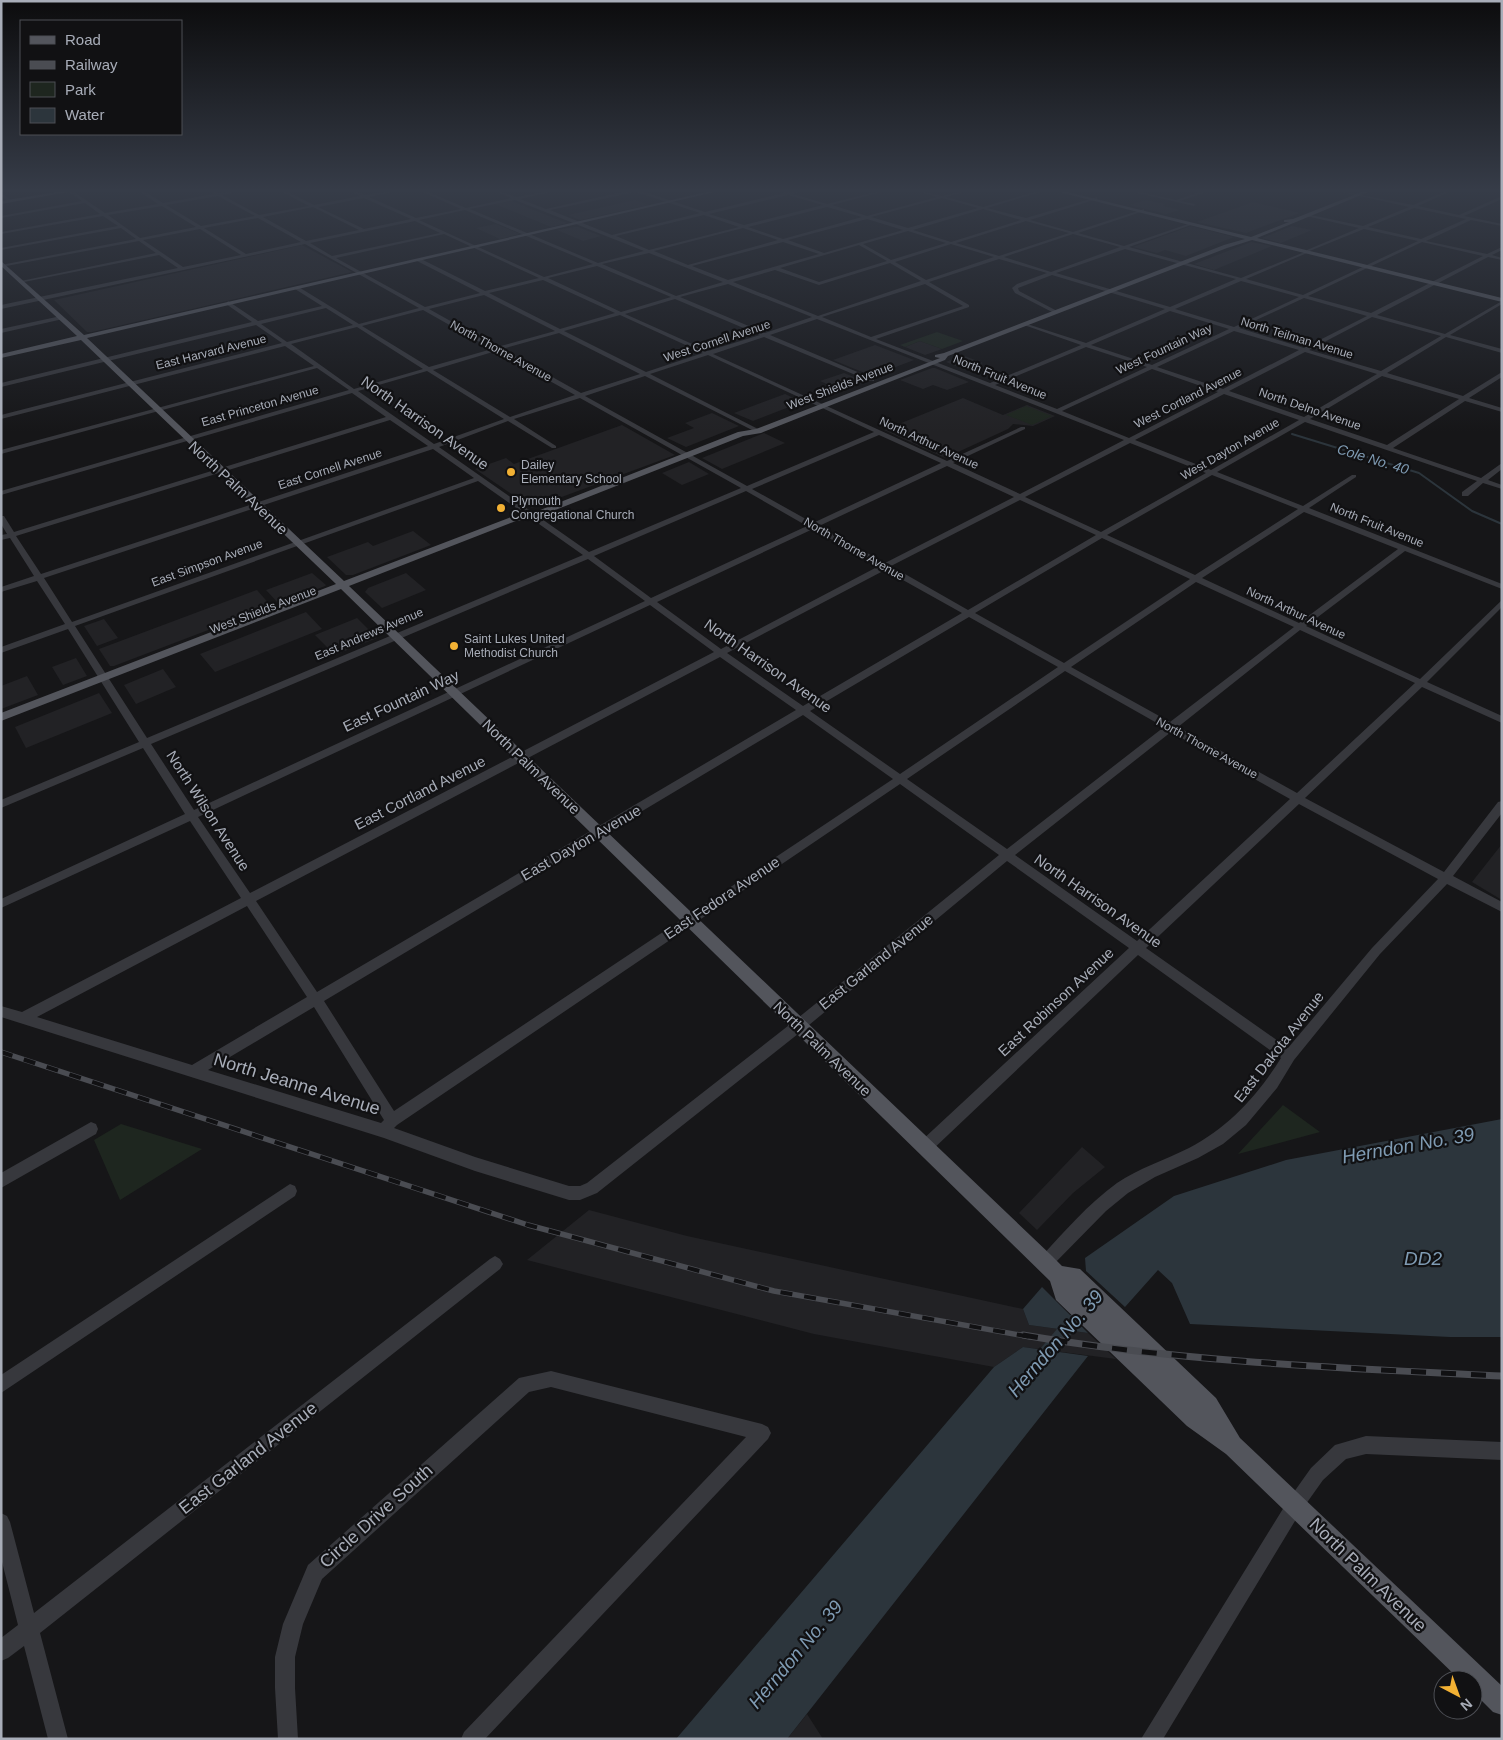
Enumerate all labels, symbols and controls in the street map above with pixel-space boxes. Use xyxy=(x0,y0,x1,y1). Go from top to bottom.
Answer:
legend xyxy=(20,20,182,135)
text: Road xyxy=(65,31,101,48)
text: Railway xyxy=(65,56,118,73)
text: Park xyxy=(65,81,96,98)
text: Water xyxy=(65,106,104,123)
street label: North Teilman Avenue xyxy=(1239,314,1355,362)
street label: North Thorne Avenue xyxy=(448,317,554,385)
street label: West Cornell Avenue xyxy=(662,317,773,365)
street label: West Fountain Way xyxy=(1114,321,1214,377)
street label: East Harvard Avenue xyxy=(154,331,268,372)
street label: North Fruit Avenue xyxy=(951,352,1049,402)
street label: West Shields Avenue xyxy=(785,359,896,413)
street label: West Cortland Avenue xyxy=(1132,365,1244,431)
street label: North Harrison Avenue xyxy=(358,372,492,473)
street label: East Princeton Avenue xyxy=(200,382,320,429)
street label: North Delno Avenue xyxy=(1257,385,1363,433)
street label: North Arthur Avenue xyxy=(877,414,981,472)
street label: West Dayton Avenue xyxy=(1178,415,1282,483)
street label: North Palm Avenue xyxy=(185,437,291,538)
water label: Cole No. 40 xyxy=(1335,441,1411,478)
street label: East Cornell Avenue xyxy=(276,445,384,492)
place label: Dailey Elementary School xyxy=(521,458,622,486)
marker: Dailey Elementary School xyxy=(505,466,517,478)
place label: Plymouth Congregational Church xyxy=(511,494,634,522)
street label: North Fruit Avenue xyxy=(1328,500,1426,550)
marker: Plymouth Congregational Church xyxy=(495,502,507,514)
street label: North Thorne Avenue xyxy=(801,515,907,584)
street label: East Simpson Avenue xyxy=(150,536,265,590)
street label: West Shields Avenue xyxy=(208,583,319,637)
street label: North Arthur Avenue xyxy=(1244,584,1348,642)
street label: East Andrews Avenue xyxy=(313,605,426,663)
street label: North Harrison Avenue xyxy=(701,615,835,716)
place label: Saint Lukes United Methodist Church xyxy=(464,632,565,660)
marker: Saint Lukes United Methodist Church xyxy=(448,640,460,652)
street label: East Fountain Way xyxy=(340,666,462,735)
street label: North Thorne Avenue xyxy=(1154,714,1260,782)
street label: North Palm Avenue xyxy=(479,716,584,818)
street label: North Wilson Avenue xyxy=(163,747,254,874)
street label: East Cortland Avenue xyxy=(351,752,488,833)
street label: East Dayton Avenue xyxy=(518,801,644,884)
street label: North Harrison Avenue xyxy=(1031,850,1165,951)
street label: East Fedora Avenue xyxy=(661,853,783,943)
street label: East Garland Avenue xyxy=(815,910,936,1013)
street label: East Robinson Avenue xyxy=(994,944,1117,1060)
street label: East Dakota Avenue xyxy=(1230,988,1327,1105)
street label: North Palm Avenue xyxy=(770,998,875,1100)
street label: North Jeanne Avenue xyxy=(211,1049,383,1119)
water label: Herndon No. 39 xyxy=(1340,1123,1476,1167)
water label: DD2 xyxy=(1404,1248,1442,1269)
water label: Herndon No. 39 xyxy=(1003,1285,1108,1401)
street label: East Garland Avenue xyxy=(175,1398,321,1518)
street label: Circle Drive South xyxy=(315,1460,437,1572)
street label: North Palm Avenue xyxy=(1305,1514,1431,1636)
water label: Herndon No. 39 xyxy=(744,1596,847,1712)
north arrow xyxy=(1433,1670,1483,1720)
text: N xyxy=(1457,1695,1476,1714)

